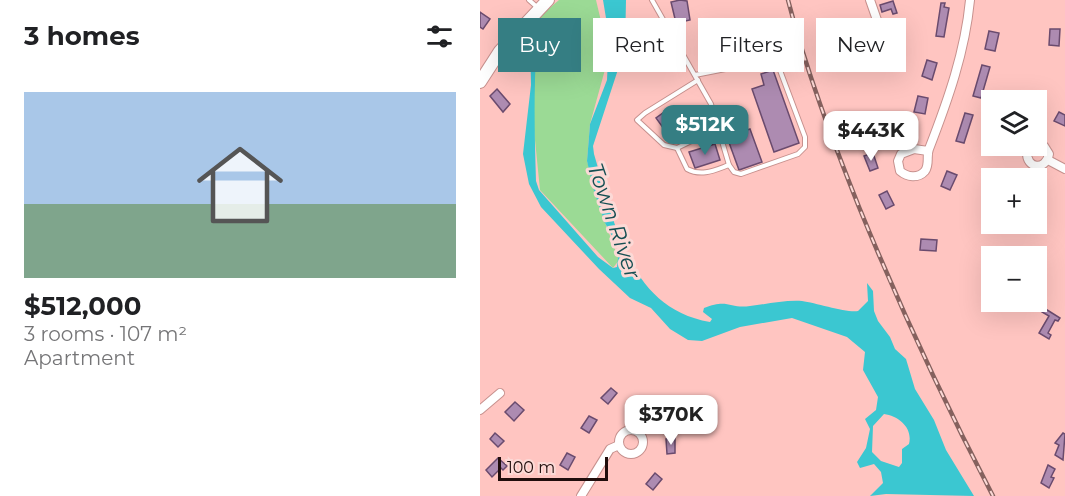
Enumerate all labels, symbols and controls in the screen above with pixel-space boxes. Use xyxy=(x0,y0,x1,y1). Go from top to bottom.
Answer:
chip: Buy xyxy=(498,18,581,72)
chip: Rent xyxy=(593,18,686,72)
chip: Filters xyxy=(698,18,804,72)
chip: New xyxy=(816,18,906,72)
text: 3 homes xyxy=(24,20,139,52)
icon: filters xyxy=(423,20,456,53)
map controls xyxy=(981,90,1047,312)
button: layers xyxy=(981,90,1047,156)
pin: $512K xyxy=(663,105,747,156)
pin: $443K xyxy=(829,111,913,162)
text: $512K xyxy=(675,112,735,136)
text: $443K xyxy=(837,118,905,142)
icon: home xyxy=(186,131,294,239)
water label: Town River xyxy=(582,160,647,283)
button: + xyxy=(981,168,1047,234)
button: − xyxy=(981,246,1047,312)
text: $512,000 xyxy=(24,290,141,322)
text: 3 rooms · 107 m² xyxy=(24,322,187,346)
text: Apartment xyxy=(24,346,135,370)
pin: $370K xyxy=(629,395,713,446)
text: $370K xyxy=(639,402,703,426)
scale bar xyxy=(498,454,608,482)
text: 100 m xyxy=(507,458,555,477)

